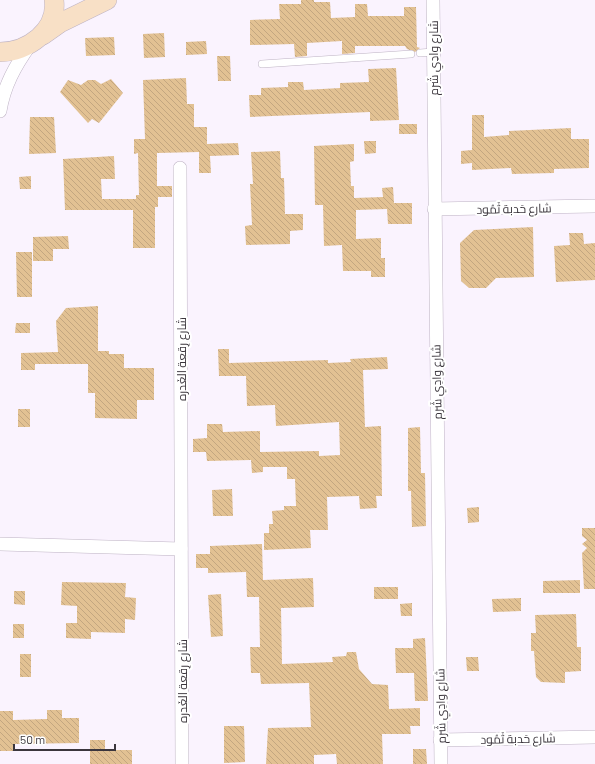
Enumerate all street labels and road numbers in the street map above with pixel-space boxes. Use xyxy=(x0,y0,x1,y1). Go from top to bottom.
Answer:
street label: شارع وادِي شَرم xyxy=(426,20,444,96)
street label: شارع حَدبة ثَمُود xyxy=(476,200,552,218)
street label: شارع رِقعة الغَدره xyxy=(174,317,190,401)
street label: شارع وادِي شَرم xyxy=(428,344,448,420)
street label: شارع رِقعة الغَدره xyxy=(175,639,191,723)
street label: شارع وادِي شَرم xyxy=(432,668,452,744)
street label: شارع حَدبة ثَمُود xyxy=(480,730,556,748)

